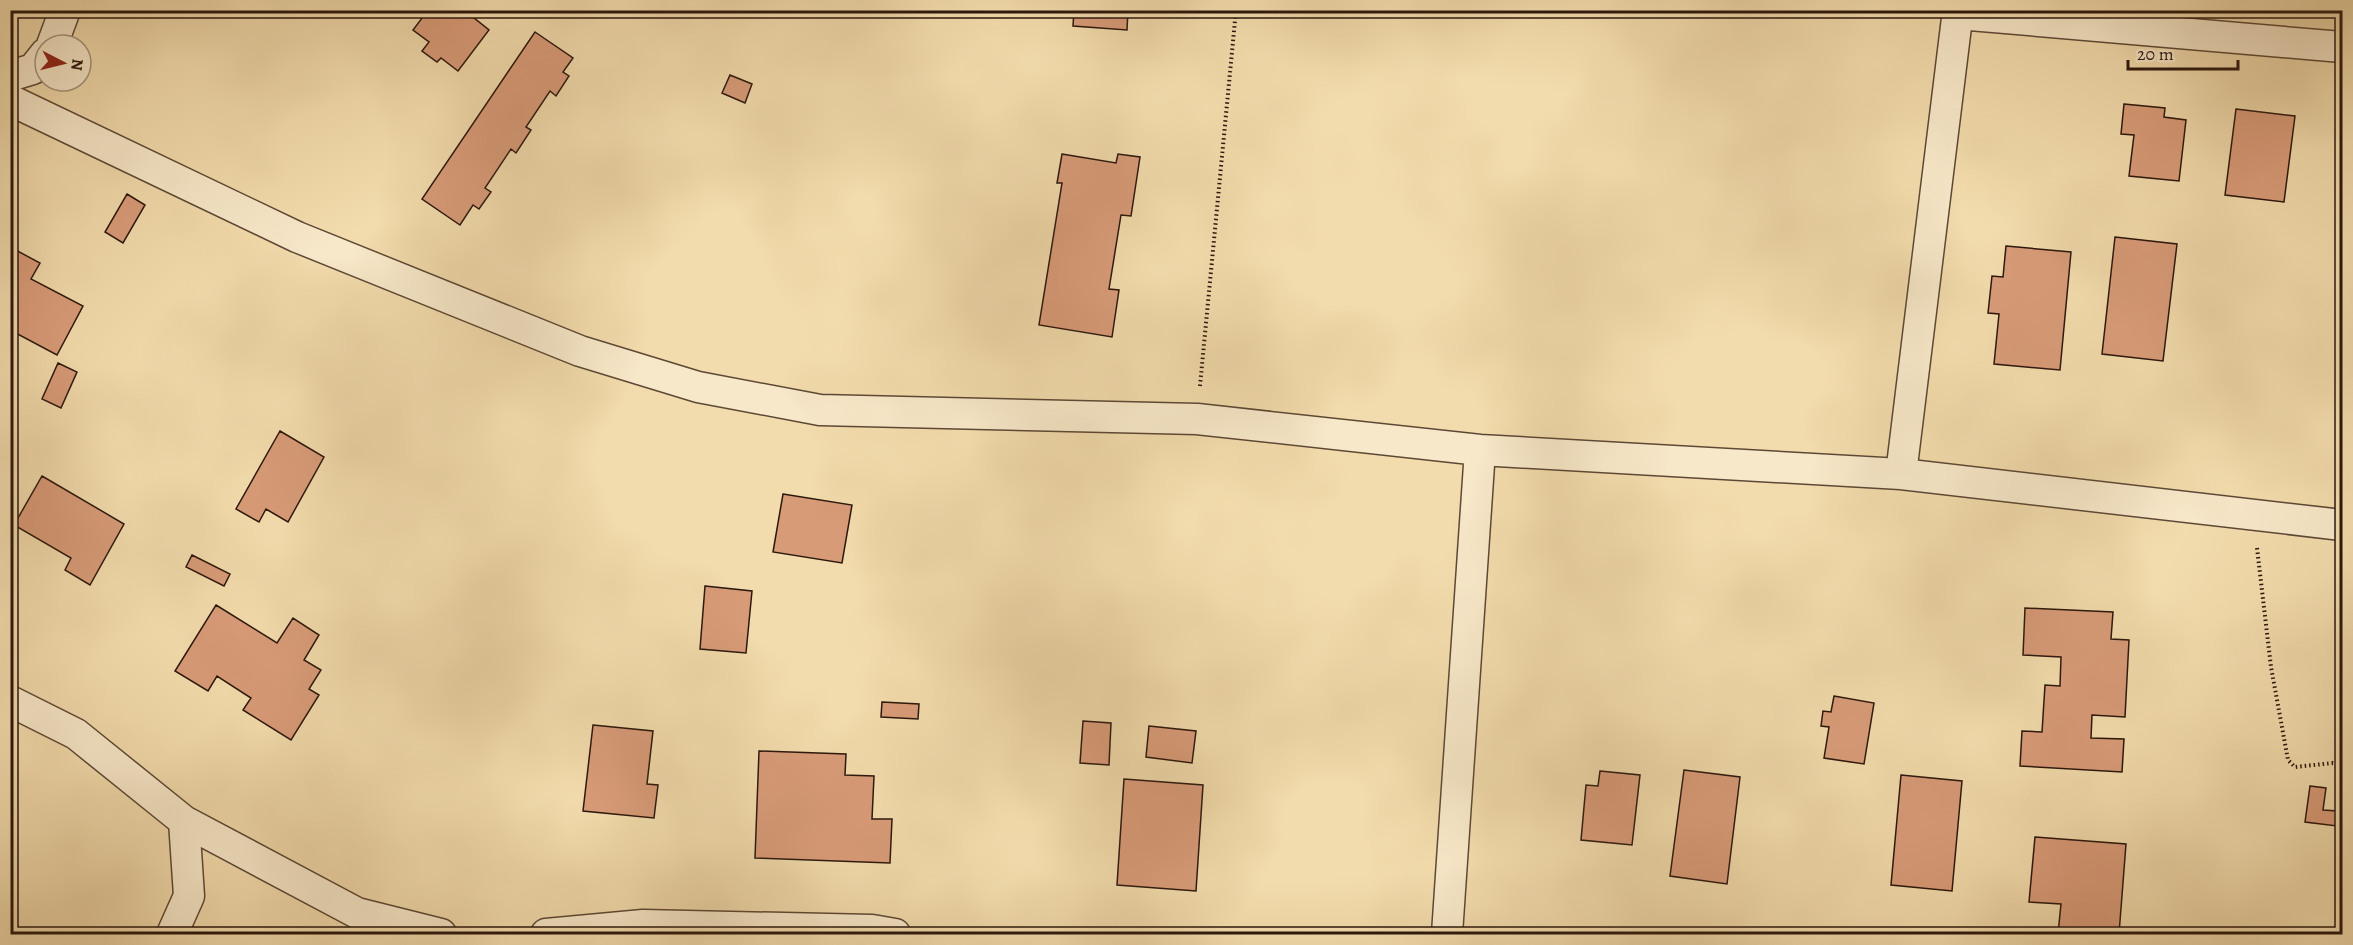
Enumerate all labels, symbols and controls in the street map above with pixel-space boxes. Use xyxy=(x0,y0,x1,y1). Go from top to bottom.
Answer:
north arrow xyxy=(33,33,93,93)
scale bar xyxy=(2128,33,2238,71)
text: 20 m xyxy=(2137,42,2174,66)
text: N xyxy=(65,58,89,72)

